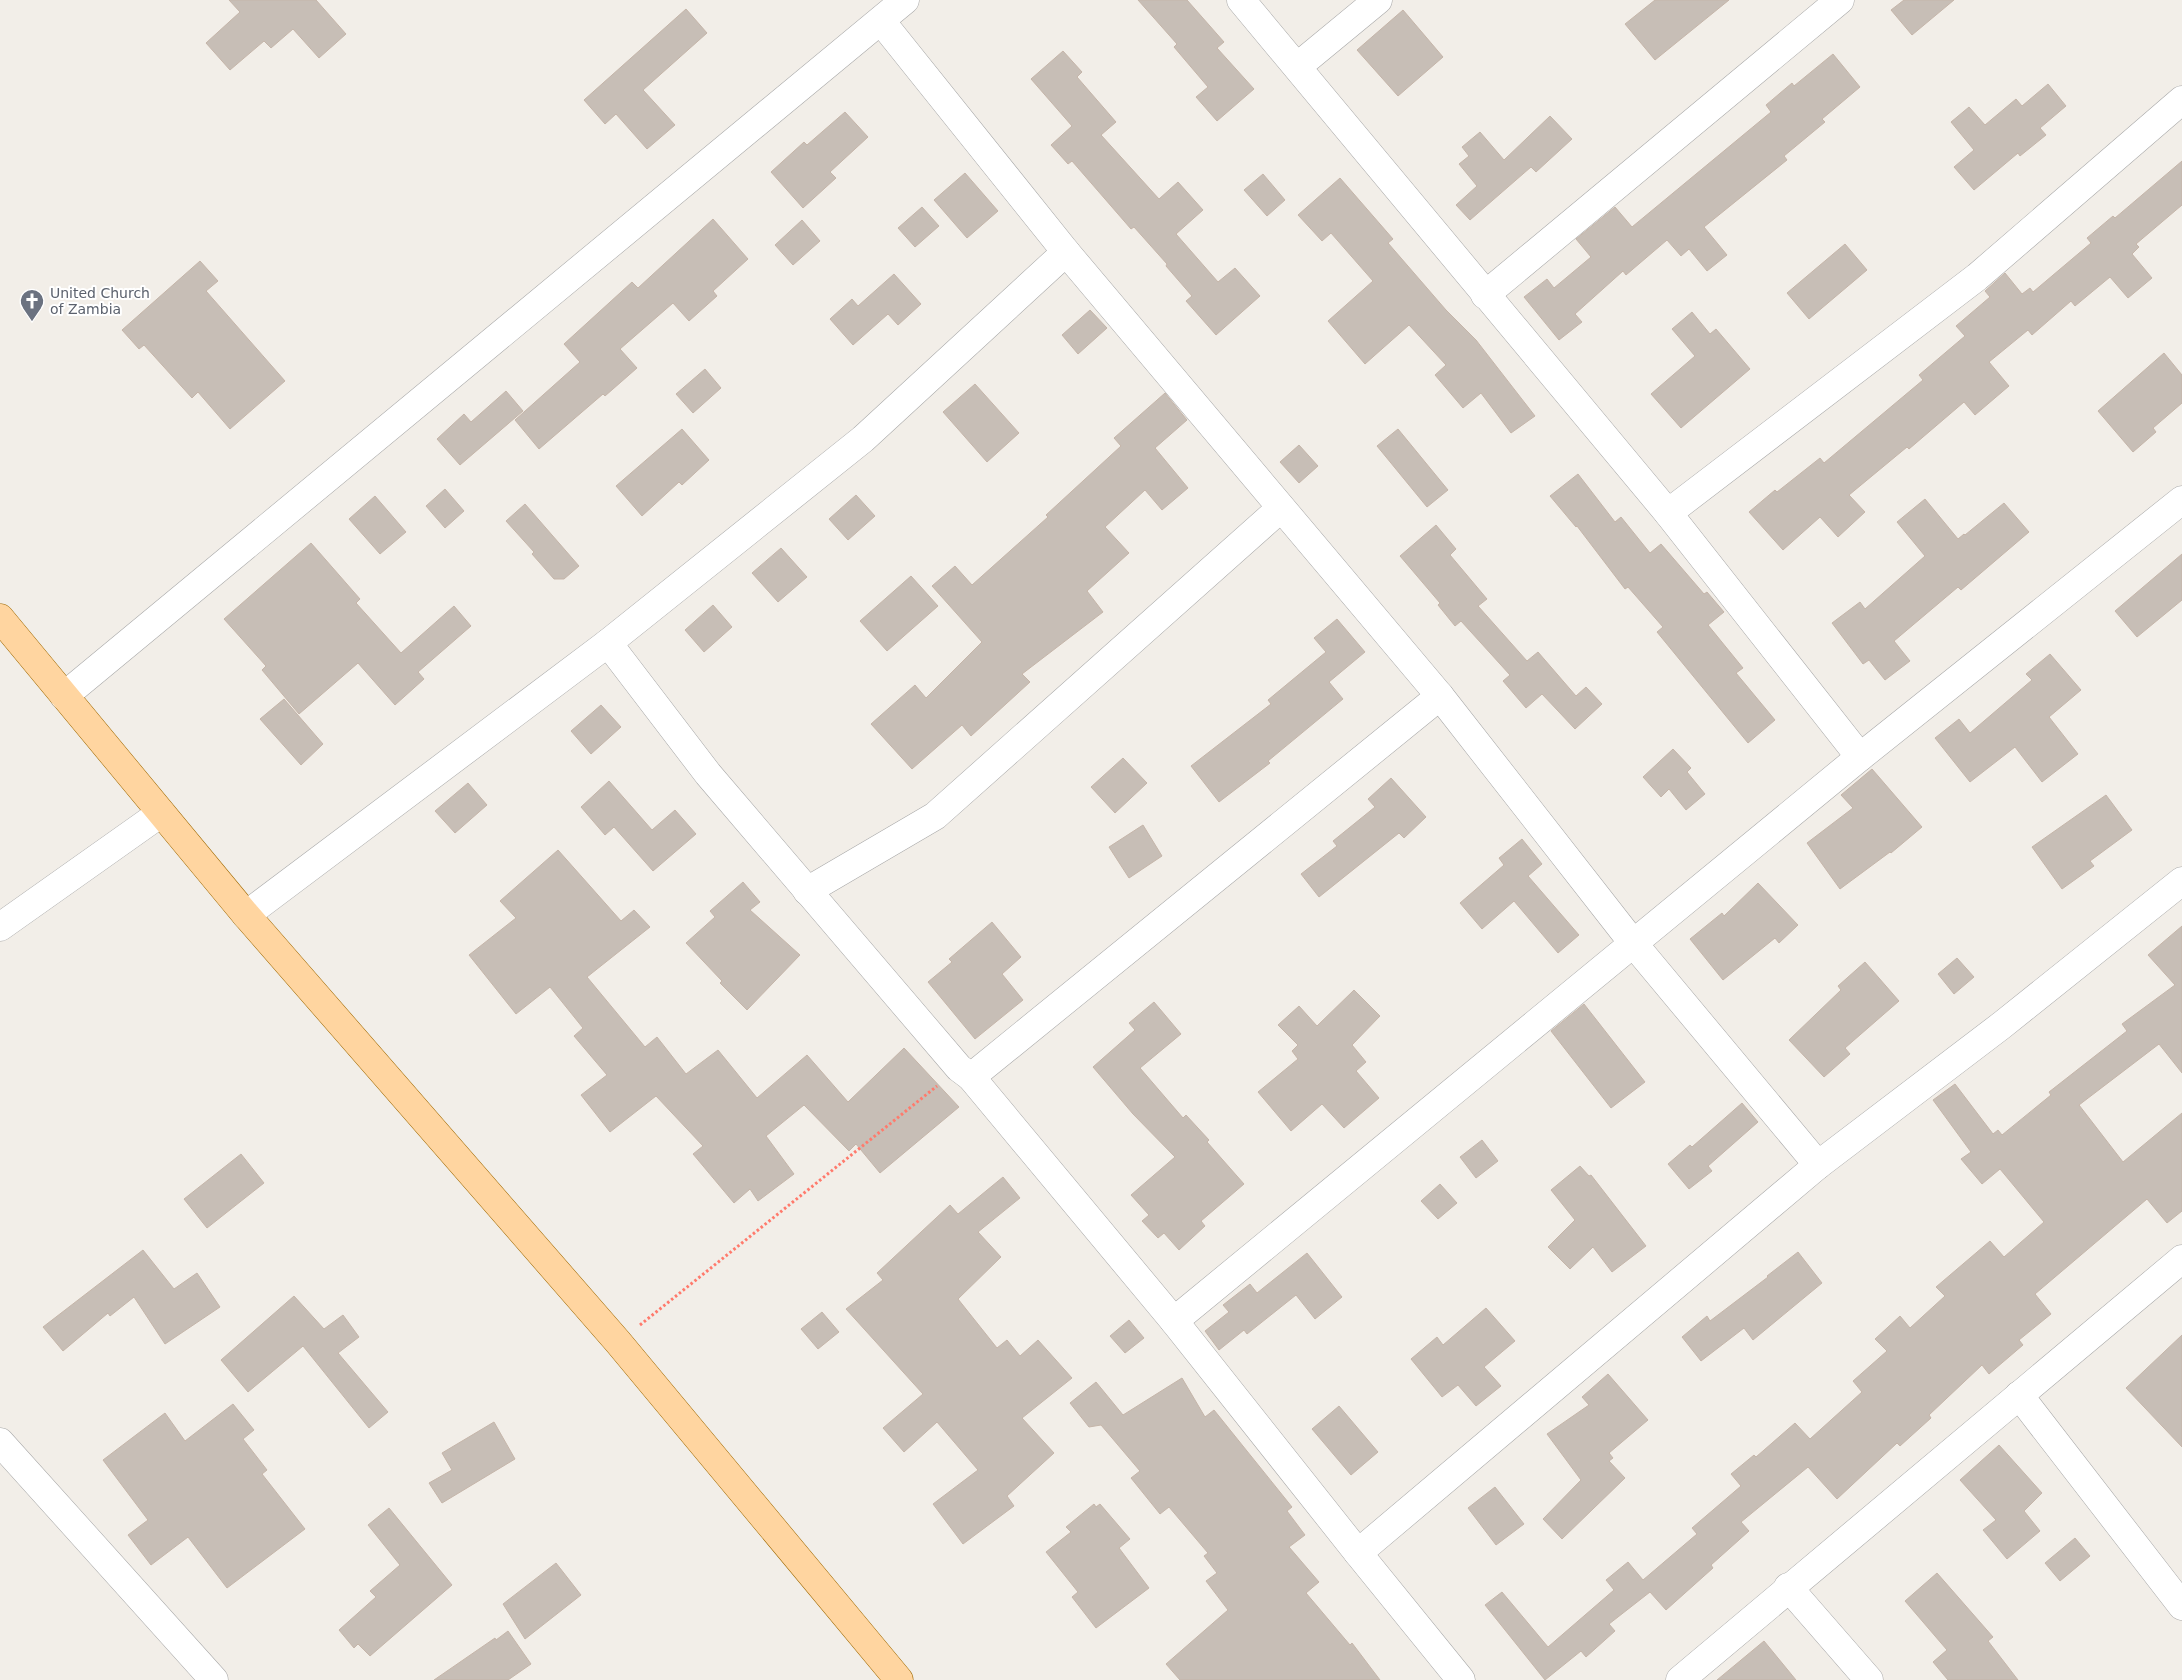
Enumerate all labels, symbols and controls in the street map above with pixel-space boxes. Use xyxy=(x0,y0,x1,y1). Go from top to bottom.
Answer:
place label: United Church of Zambia xyxy=(50,285,150,317)
church icon: United Church of Zambia xyxy=(19,288,45,322)

